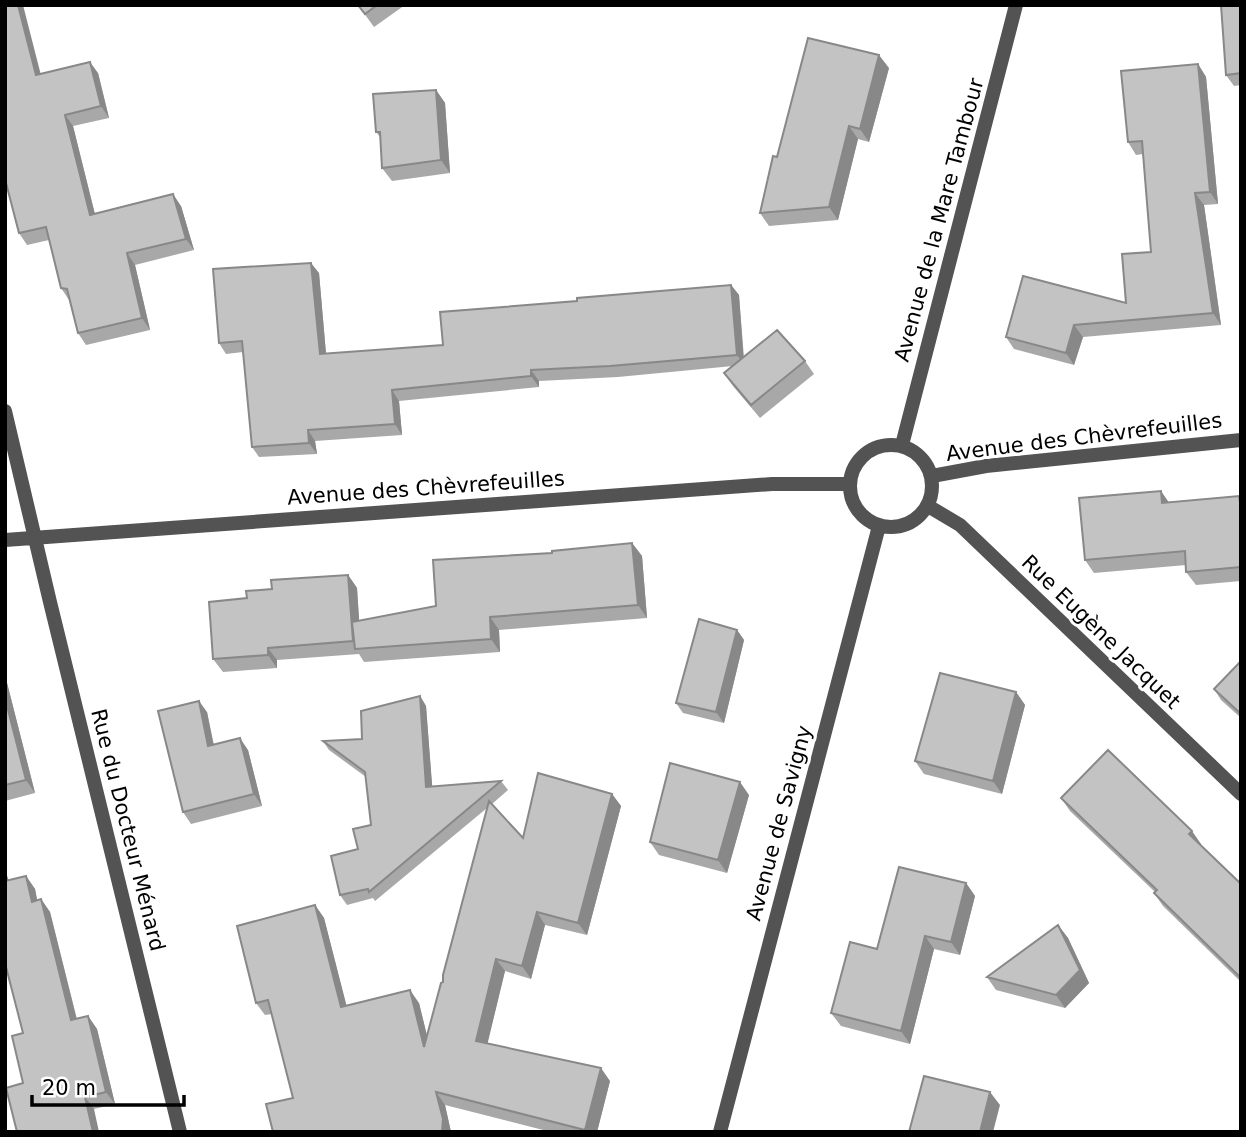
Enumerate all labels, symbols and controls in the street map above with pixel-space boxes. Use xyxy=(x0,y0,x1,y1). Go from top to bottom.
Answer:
street label: Avenue de la Mare Tambour xyxy=(890,75,989,364)
street label: Avenue des Chèvrefeuilles xyxy=(945,408,1223,466)
street label: Avenue des Chèvrefeuilles xyxy=(287,466,565,510)
street label: Rue Eugène Jacquet xyxy=(1017,550,1185,714)
street label: Rue du Docteur Ménard xyxy=(86,706,170,954)
street label: Avenue de Savigny xyxy=(741,723,817,923)
scale bar xyxy=(32,1064,184,1108)
text: 20 m xyxy=(42,1076,96,1100)

